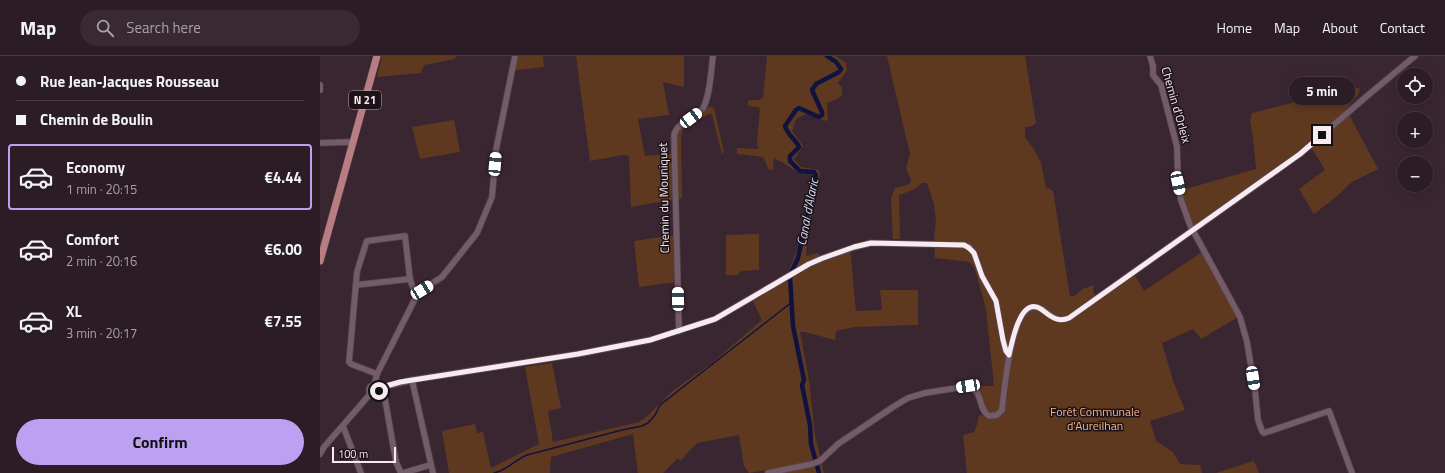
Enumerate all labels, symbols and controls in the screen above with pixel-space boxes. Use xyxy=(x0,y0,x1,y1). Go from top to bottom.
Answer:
search box xyxy=(80,10,360,46)
text: Map xyxy=(20,13,56,42)
text: Search here xyxy=(126,16,201,39)
icon: search xyxy=(94,17,116,39)
text: Home xyxy=(1217,17,1252,38)
text: Map xyxy=(1274,17,1300,38)
text: About xyxy=(1322,17,1358,38)
text: Contact xyxy=(1380,17,1425,38)
street label: Chemin d'Orleix xyxy=(1157,64,1197,146)
map controls xyxy=(1397,68,1433,192)
button: locate xyxy=(1397,68,1433,104)
text: Rue Jean-Jacques Rousseau xyxy=(40,70,219,93)
callout: 5 min xyxy=(1289,77,1355,105)
text: 5 min xyxy=(1306,81,1338,101)
road number: N 21 xyxy=(349,91,381,109)
car xyxy=(678,106,704,130)
text: Chemin de Boulin xyxy=(40,108,153,131)
button: + xyxy=(1397,112,1433,148)
route end xyxy=(1313,126,1331,144)
street label: Chemin du Mouniquet xyxy=(653,142,674,254)
car xyxy=(488,152,502,176)
text: Economy xyxy=(66,156,125,179)
button: − xyxy=(1397,156,1433,192)
icon: car xyxy=(18,159,54,195)
text: €4.44 xyxy=(265,166,302,189)
car xyxy=(1170,170,1186,196)
water label: Canal d'Alaric xyxy=(791,175,824,247)
text: 1 min · 20:15 xyxy=(66,179,137,199)
text: Comfort xyxy=(66,228,119,251)
icon: car xyxy=(18,231,54,267)
text: €6.00 xyxy=(265,238,302,261)
text: 2 min · 20:16 xyxy=(66,251,137,271)
car xyxy=(409,279,435,301)
car xyxy=(672,287,684,311)
text: XL xyxy=(66,300,82,323)
icon: car xyxy=(18,303,54,339)
text: €7.55 xyxy=(265,310,302,333)
text: 3 min · 20:17 xyxy=(66,323,137,343)
car xyxy=(1245,365,1261,391)
car xyxy=(955,378,981,394)
route start xyxy=(370,382,388,400)
park label: Forêt Communale d'Aureilhan xyxy=(1050,402,1140,435)
button: Confirm xyxy=(16,419,304,465)
scale bar xyxy=(332,445,396,464)
text: 100 m xyxy=(338,446,368,462)

